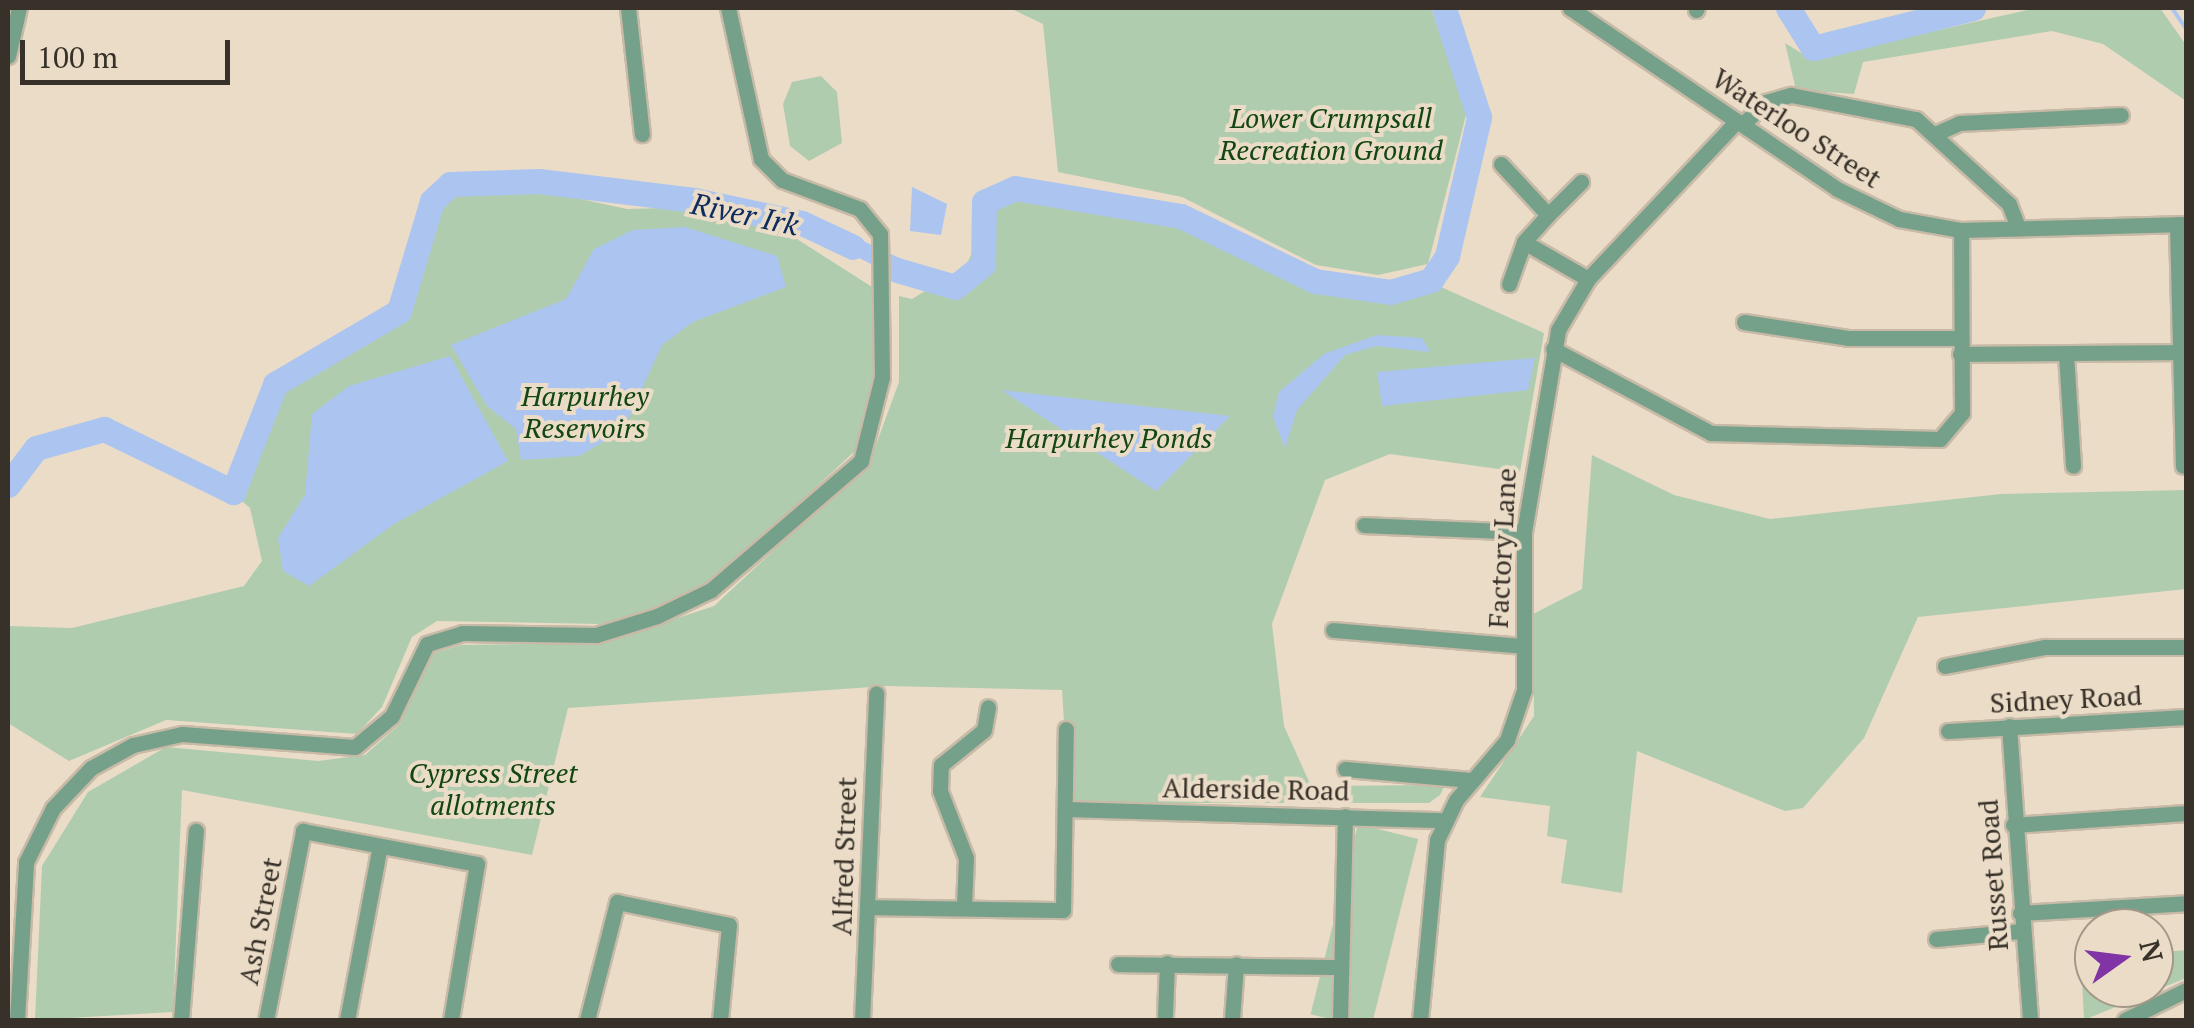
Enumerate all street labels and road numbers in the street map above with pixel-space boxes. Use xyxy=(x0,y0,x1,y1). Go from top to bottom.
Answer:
street label: Waterloo Street xyxy=(1706,61,1888,195)
street label: Factory Lane xyxy=(1481,467,1523,629)
street label: Sidney Road xyxy=(1989,678,2143,720)
street label: Alderside Road xyxy=(1162,771,1350,807)
street label: Alfred Street xyxy=(824,776,864,936)
street label: Russet Road xyxy=(1971,798,2015,952)
street label: Ash Street xyxy=(231,854,289,988)

